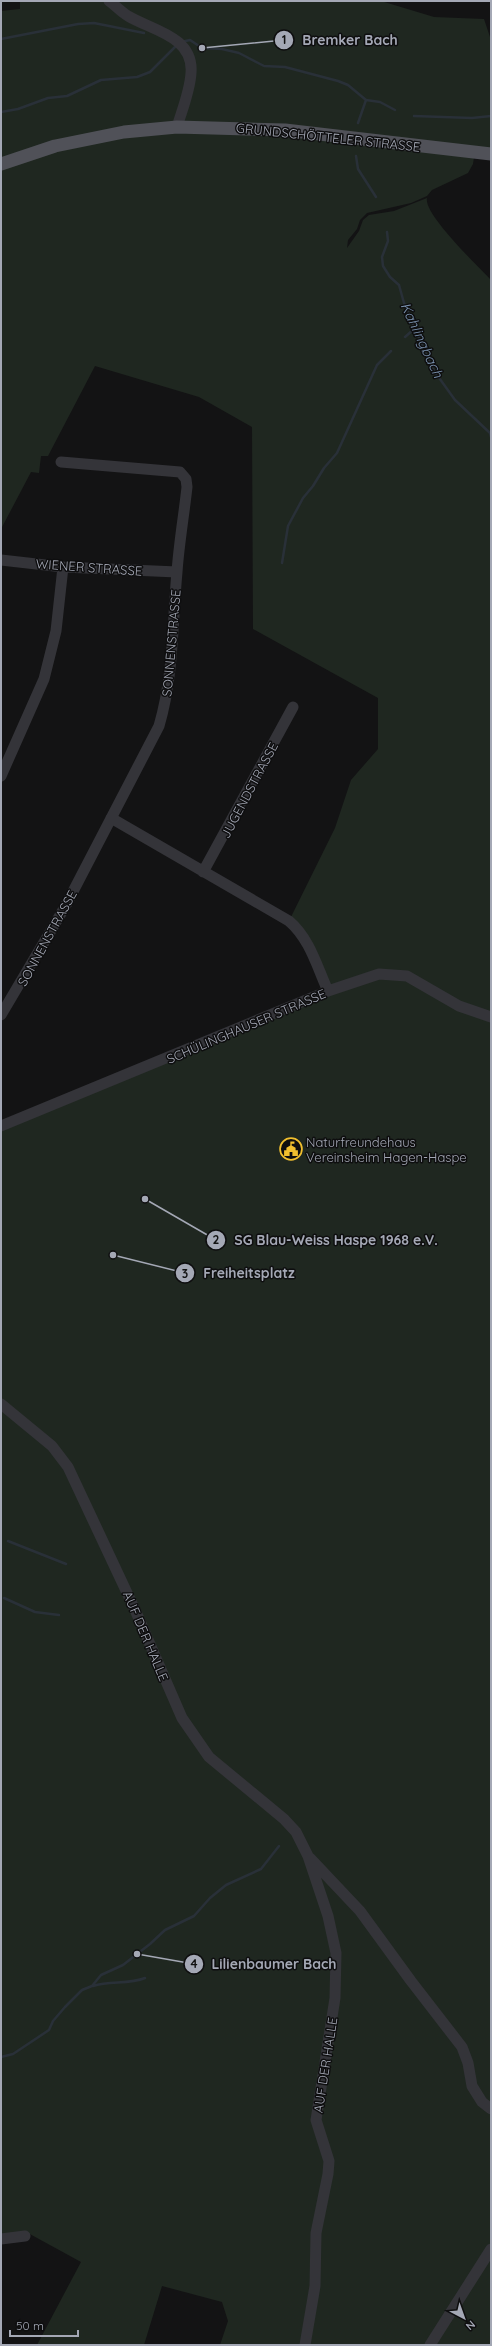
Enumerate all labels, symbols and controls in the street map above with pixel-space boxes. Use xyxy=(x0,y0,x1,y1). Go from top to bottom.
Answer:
callout: Bremker Bach xyxy=(274,27,405,53)
text: Bremker Bach xyxy=(302,31,398,49)
text: 1 xyxy=(282,32,286,47)
street label: GRUNDSCHÖTTELER STRASSE xyxy=(235,119,421,155)
water label: Kahlingbach xyxy=(397,299,448,382)
street label: WIENER STRASSE xyxy=(35,555,143,579)
street label: SONNENSTRASSE xyxy=(158,589,184,697)
street label: JUGENDSTRASSE xyxy=(217,739,281,841)
street label: SONNENSTRASSE xyxy=(14,887,80,989)
street label: SCHÜLINGHAUSER STRASSE xyxy=(164,985,328,1067)
place label: Naturfreundehaus Vereinsheim Hagen-Haspe xyxy=(306,1134,467,1165)
public building icon: Naturfreundehaus Vereinsheim Hagen-Haspe xyxy=(278,1136,304,1162)
callout: SG Blau-Weiss Haspe 1968 e.V. xyxy=(206,1227,445,1253)
text: SG Blau-Weiss Haspe 1968 e.V. xyxy=(234,1231,438,1249)
text: 2 xyxy=(213,1232,220,1247)
callout: Freiheitsplatz xyxy=(175,1260,302,1286)
text: Freiheitsplatz xyxy=(203,1264,295,1282)
text: 3 xyxy=(182,1266,188,1281)
street label: AUF DER HALLE xyxy=(120,1588,172,1684)
callout: Lilienbaumer Bach xyxy=(184,1951,345,1977)
text: Lilienbaumer Bach xyxy=(211,1955,337,1973)
text: 4 xyxy=(190,1956,198,1971)
street label: AUF DER HALLE xyxy=(310,2016,340,2114)
north arrow xyxy=(444,2298,484,2338)
scale bar xyxy=(10,2312,78,2338)
text: 50 m xyxy=(16,2318,44,2333)
text: N xyxy=(463,2318,478,2333)

